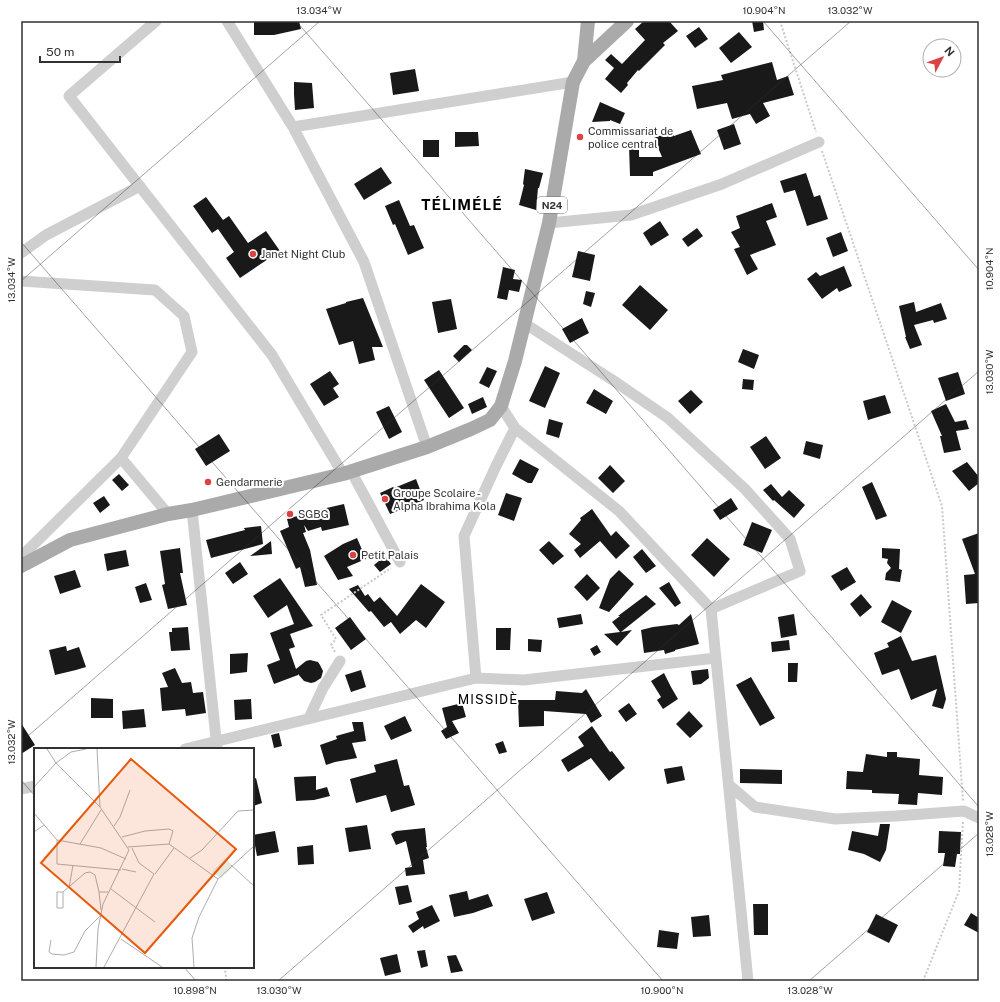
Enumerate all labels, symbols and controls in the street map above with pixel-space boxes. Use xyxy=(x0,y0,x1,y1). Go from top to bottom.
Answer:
text: 13.034°W xyxy=(296,4,342,16)
text: 10.904°N xyxy=(742,4,786,16)
text: 13.032°W xyxy=(827,4,873,16)
scale bar xyxy=(40,38,120,64)
north arrow xyxy=(922,38,962,78)
text: N xyxy=(942,44,957,59)
text: 50 m xyxy=(46,45,74,59)
place label: Commissariat de police central xyxy=(588,125,673,150)
marker: Commissariat de police central xyxy=(575,132,585,142)
district label: TÉLIMÉLÉ xyxy=(421,196,503,213)
road number: N24 xyxy=(537,197,567,213)
text: 10.904°N xyxy=(983,247,995,291)
place label: Janet Night Club xyxy=(261,248,346,260)
marker: Janet Night Club xyxy=(248,249,258,259)
text: 13.034°W xyxy=(5,257,17,303)
text: 13.030°W xyxy=(983,349,995,395)
place label: Gendarmerie xyxy=(216,476,283,488)
marker: Gendarmerie xyxy=(203,477,213,487)
place label: Groupe Scolaire - Alpha Ibrahima Kola xyxy=(393,487,496,512)
marker: Groupe Scolaire - Alpha Ibrahima Kola xyxy=(380,494,390,504)
place label: SGBG xyxy=(298,508,329,520)
marker: SGBG xyxy=(285,509,295,519)
place label: Petit Palais xyxy=(361,549,419,561)
marker: Petit Palais xyxy=(348,550,358,560)
district label: MISSIDÈ xyxy=(458,691,518,707)
text: 13.032°W xyxy=(5,719,17,765)
inset map xyxy=(34,748,254,968)
text: 13.028°W xyxy=(983,811,995,857)
text: 10.898°N xyxy=(173,984,217,996)
text: 13.030°W xyxy=(256,984,302,996)
text: 10.900°N xyxy=(641,984,683,996)
text: 13.028°W xyxy=(787,984,833,996)

